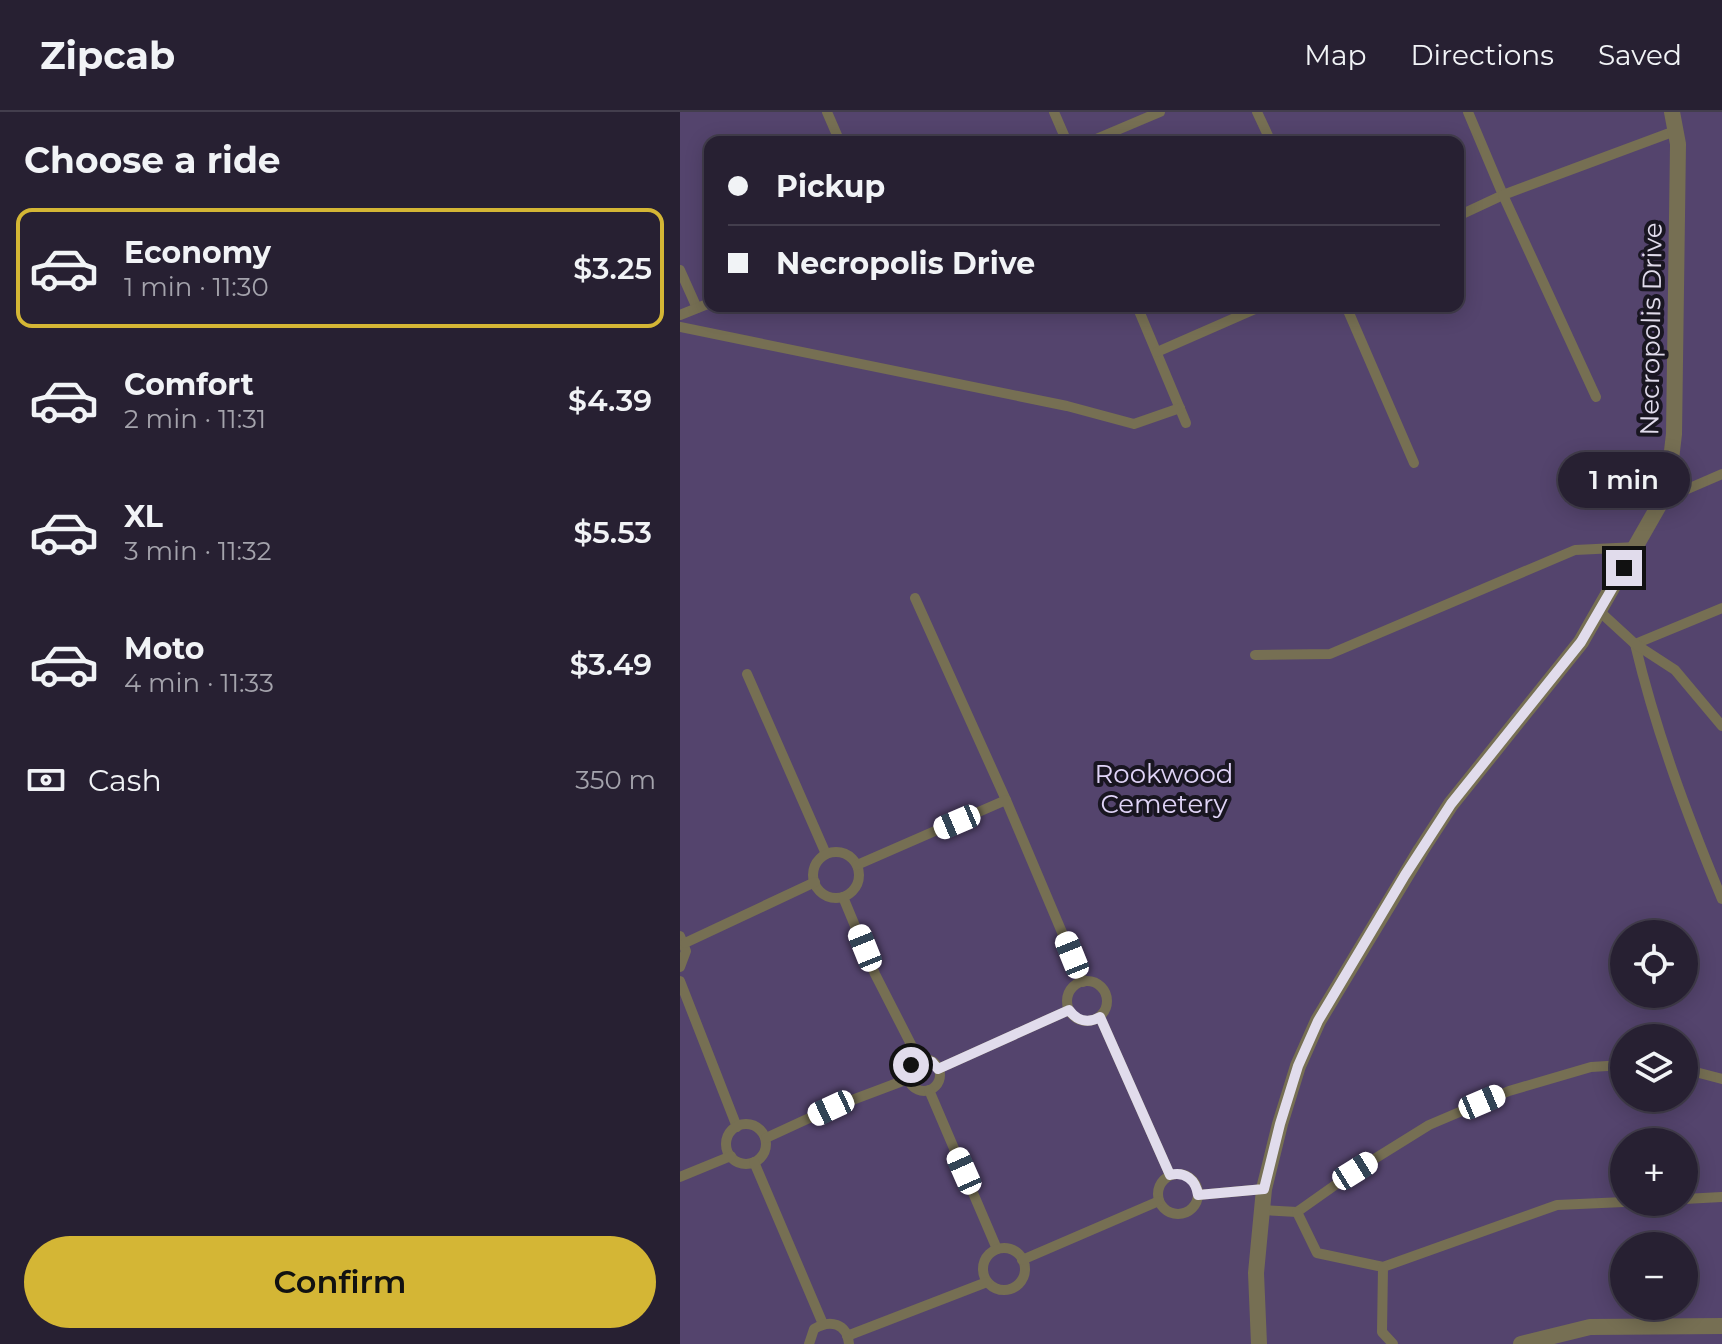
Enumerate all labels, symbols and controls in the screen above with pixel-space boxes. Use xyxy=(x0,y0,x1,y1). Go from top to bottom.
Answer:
text: Zipcab xyxy=(40,32,175,79)
text: Map xyxy=(1304,38,1366,72)
text: Directions xyxy=(1410,38,1554,72)
text: Saved xyxy=(1598,38,1682,72)
text: Choose a ride xyxy=(24,138,281,182)
text: Pickup xyxy=(776,168,885,205)
street label: Necropolis Drive xyxy=(1633,222,1669,436)
icon: car xyxy=(28,232,100,304)
text: Economy xyxy=(124,234,271,271)
text: Necropolis Drive xyxy=(776,245,1035,282)
text: $3.25 xyxy=(573,250,652,287)
text: 1 min · 11:30 xyxy=(124,271,269,303)
icon: car xyxy=(28,364,100,436)
text: Comfort xyxy=(124,366,254,403)
text: $4.39 xyxy=(568,382,652,419)
text: 2 min · 11:31 xyxy=(124,403,266,435)
callout: 1 min xyxy=(1558,452,1690,508)
text: 1 min xyxy=(1589,464,1659,496)
icon: car xyxy=(28,496,100,568)
text: XL xyxy=(124,498,163,535)
text: $5.53 xyxy=(573,514,652,551)
text: 3 min · 11:32 xyxy=(124,535,271,567)
route end xyxy=(1606,550,1642,586)
icon: car xyxy=(28,628,100,700)
text: Moto xyxy=(124,630,205,667)
text: $3.49 xyxy=(570,646,652,683)
text: 4 min · 11:33 xyxy=(124,667,274,699)
icon: cash xyxy=(24,758,68,802)
park label: Rookwood Cemetery xyxy=(1095,758,1233,820)
text: Cash xyxy=(88,762,162,799)
text: 350 m xyxy=(575,764,656,796)
car xyxy=(930,802,984,842)
map controls xyxy=(1610,920,1698,1320)
button: locate xyxy=(1610,920,1698,1008)
car xyxy=(845,921,885,975)
car xyxy=(1052,928,1092,982)
button: layers xyxy=(1610,1024,1698,1112)
route start xyxy=(893,1047,929,1083)
car xyxy=(1455,1082,1509,1122)
car xyxy=(804,1087,858,1129)
button: + xyxy=(1610,1128,1698,1216)
car xyxy=(943,1144,985,1198)
car xyxy=(1328,1148,1382,1194)
button: − xyxy=(1610,1232,1698,1320)
button: Confirm xyxy=(24,1236,656,1328)

